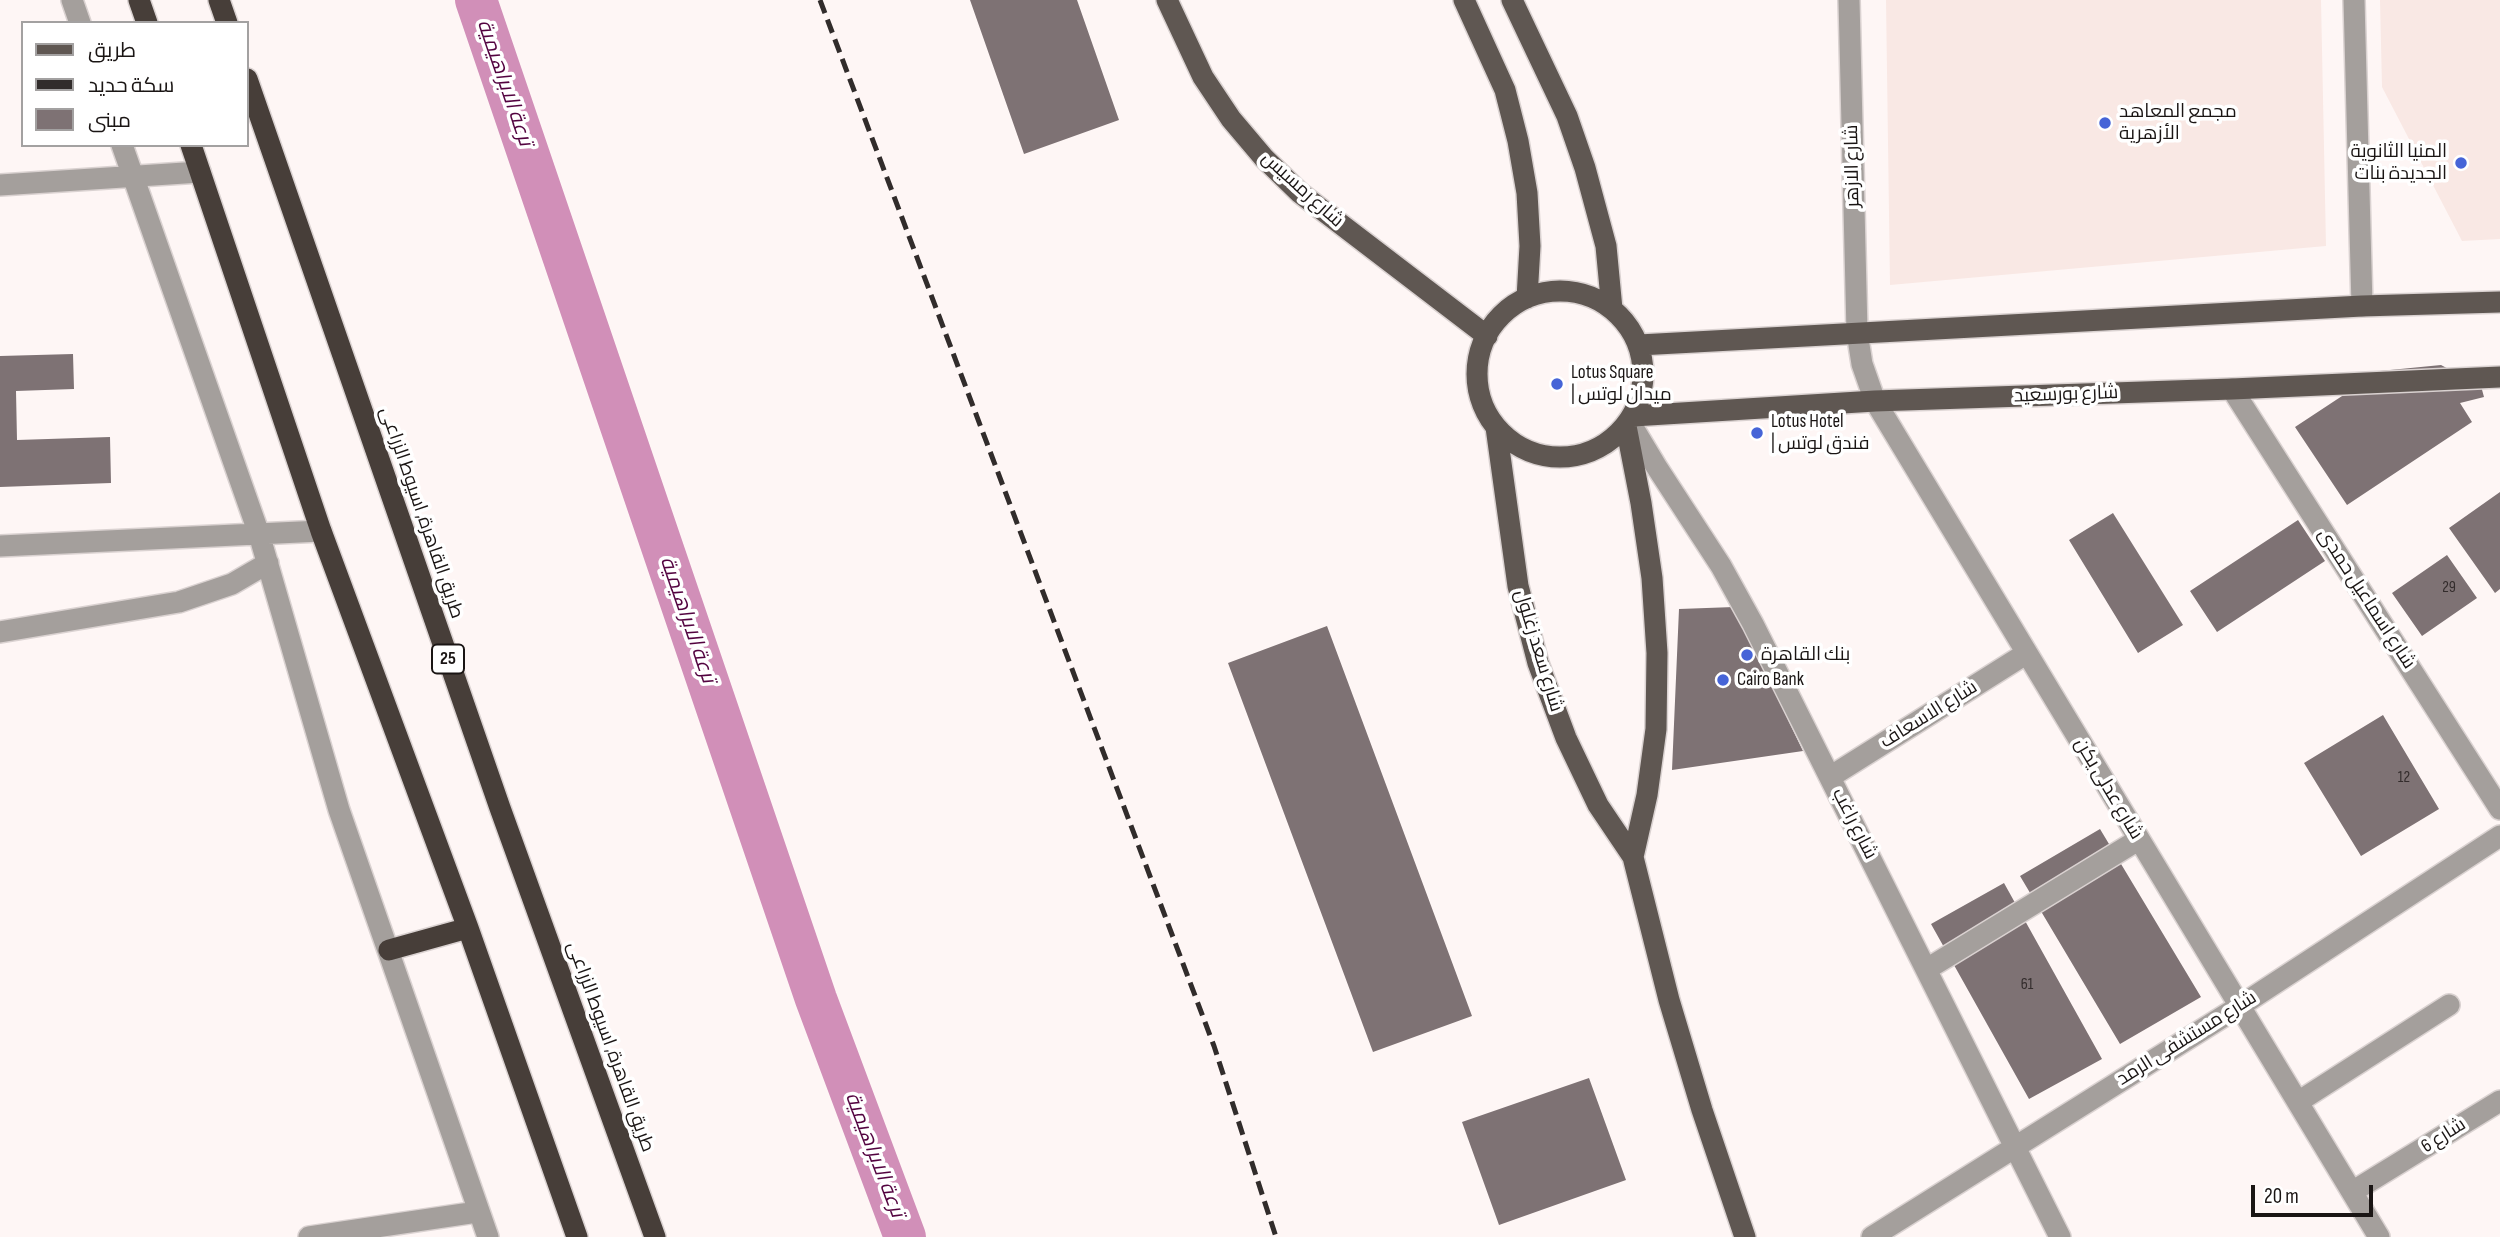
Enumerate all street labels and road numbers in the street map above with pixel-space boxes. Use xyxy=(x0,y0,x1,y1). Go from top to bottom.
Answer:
street label: شارع الازهر xyxy=(1841,124,1865,208)
street label: شارع رمسيس xyxy=(1256,147,1348,233)
street label: شارع بورسعيد xyxy=(2013,382,2119,408)
street label: طريق القاهرة, اسيوط الزراعى xyxy=(374,404,468,622)
street label: شارع اسماعيل حمدى xyxy=(2312,525,2420,673)
street label: شارع سعد زغلول xyxy=(1509,587,1567,715)
road number: 25 xyxy=(432,644,464,674)
street label: شارع الاسعاف xyxy=(1876,676,1982,754)
street label: شارع عدلى يكن xyxy=(2069,734,2147,844)
street label: شارع راغب xyxy=(1826,785,1882,863)
street label: طريق القاهرة, اسيوط الزراعى xyxy=(561,939,659,1155)
street label: شارع مستشفى الرمد xyxy=(2113,987,2261,1091)
street label: شارع 6 xyxy=(2418,1114,2470,1158)

